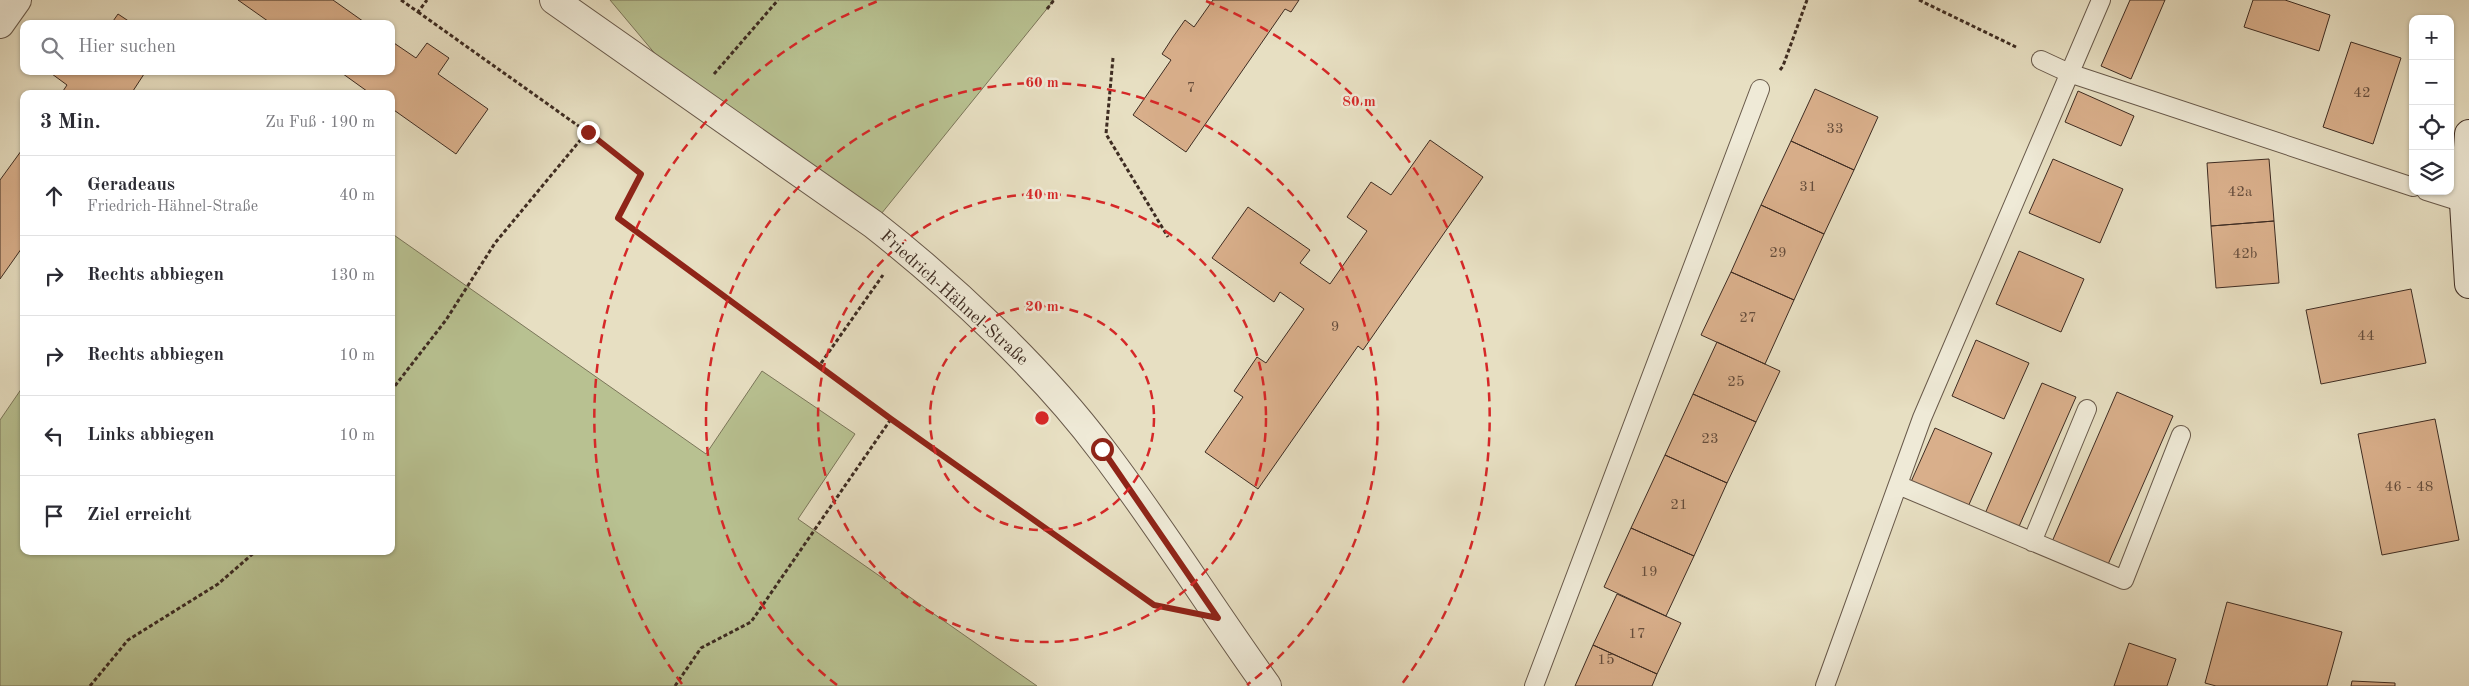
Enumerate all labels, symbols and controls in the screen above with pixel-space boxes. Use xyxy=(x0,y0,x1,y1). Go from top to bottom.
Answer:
map controls xyxy=(2409,15,2454,195)
button: + xyxy=(2409,15,2454,60)
search box xyxy=(20,20,395,75)
icon: search xyxy=(38,34,66,62)
text: Hier suchen xyxy=(78,38,176,57)
button: − xyxy=(2409,60,2454,105)
text: 60 m xyxy=(1025,76,1059,91)
house number: 7 xyxy=(1187,81,1195,96)
house number: 42 xyxy=(2353,86,2371,101)
text: 80 m xyxy=(1342,95,1376,110)
button: locate xyxy=(2409,105,2454,150)
text: 3 Min. xyxy=(40,112,101,133)
text: Zu Fuß · 190 m xyxy=(265,115,375,131)
route end xyxy=(577,121,600,144)
house number: 33 xyxy=(1826,122,1844,137)
button: layers xyxy=(2409,150,2454,195)
text: Geradeaus xyxy=(87,176,175,195)
house number: 31 xyxy=(1799,180,1817,195)
icon: ahead xyxy=(40,182,68,210)
house number: 42a xyxy=(2228,185,2253,200)
text: 40 m xyxy=(339,188,375,204)
text: 40 m xyxy=(1025,188,1059,203)
text: Friedrich-Hähnel-Straße xyxy=(87,199,258,215)
street label: Friedrich-Hähnel-Straße xyxy=(876,227,1032,369)
house number: 29 xyxy=(1769,246,1787,261)
house number: 42b xyxy=(2232,247,2258,262)
icon: right xyxy=(40,262,68,290)
text: Rechts abbiegen xyxy=(87,266,224,285)
text: 130 m xyxy=(330,268,375,284)
text: 20 m xyxy=(1025,300,1059,315)
house number: 27 xyxy=(1739,311,1757,326)
house number: 9 xyxy=(1331,320,1339,335)
house number: 44 xyxy=(2357,329,2375,344)
icon: right xyxy=(40,342,68,370)
text: Rechts abbiegen xyxy=(87,346,224,365)
text: 10 m xyxy=(339,348,375,364)
house number: 25 xyxy=(1727,375,1745,390)
centre of rings xyxy=(1033,409,1051,427)
icon: left xyxy=(40,422,68,450)
text: Links abbiegen xyxy=(87,426,214,445)
text: 10 m xyxy=(339,428,375,444)
house number: 23 xyxy=(1701,432,1719,447)
route start xyxy=(1091,438,1114,461)
house number: 46 - 48 xyxy=(2385,480,2433,495)
house number: 21 xyxy=(1670,498,1688,513)
icon: arrive xyxy=(40,502,68,530)
text: Ziel erreicht xyxy=(87,506,192,525)
house number: 19 xyxy=(1640,565,1658,580)
house number: 17 xyxy=(1628,627,1646,642)
house number: 15 xyxy=(1597,653,1615,668)

